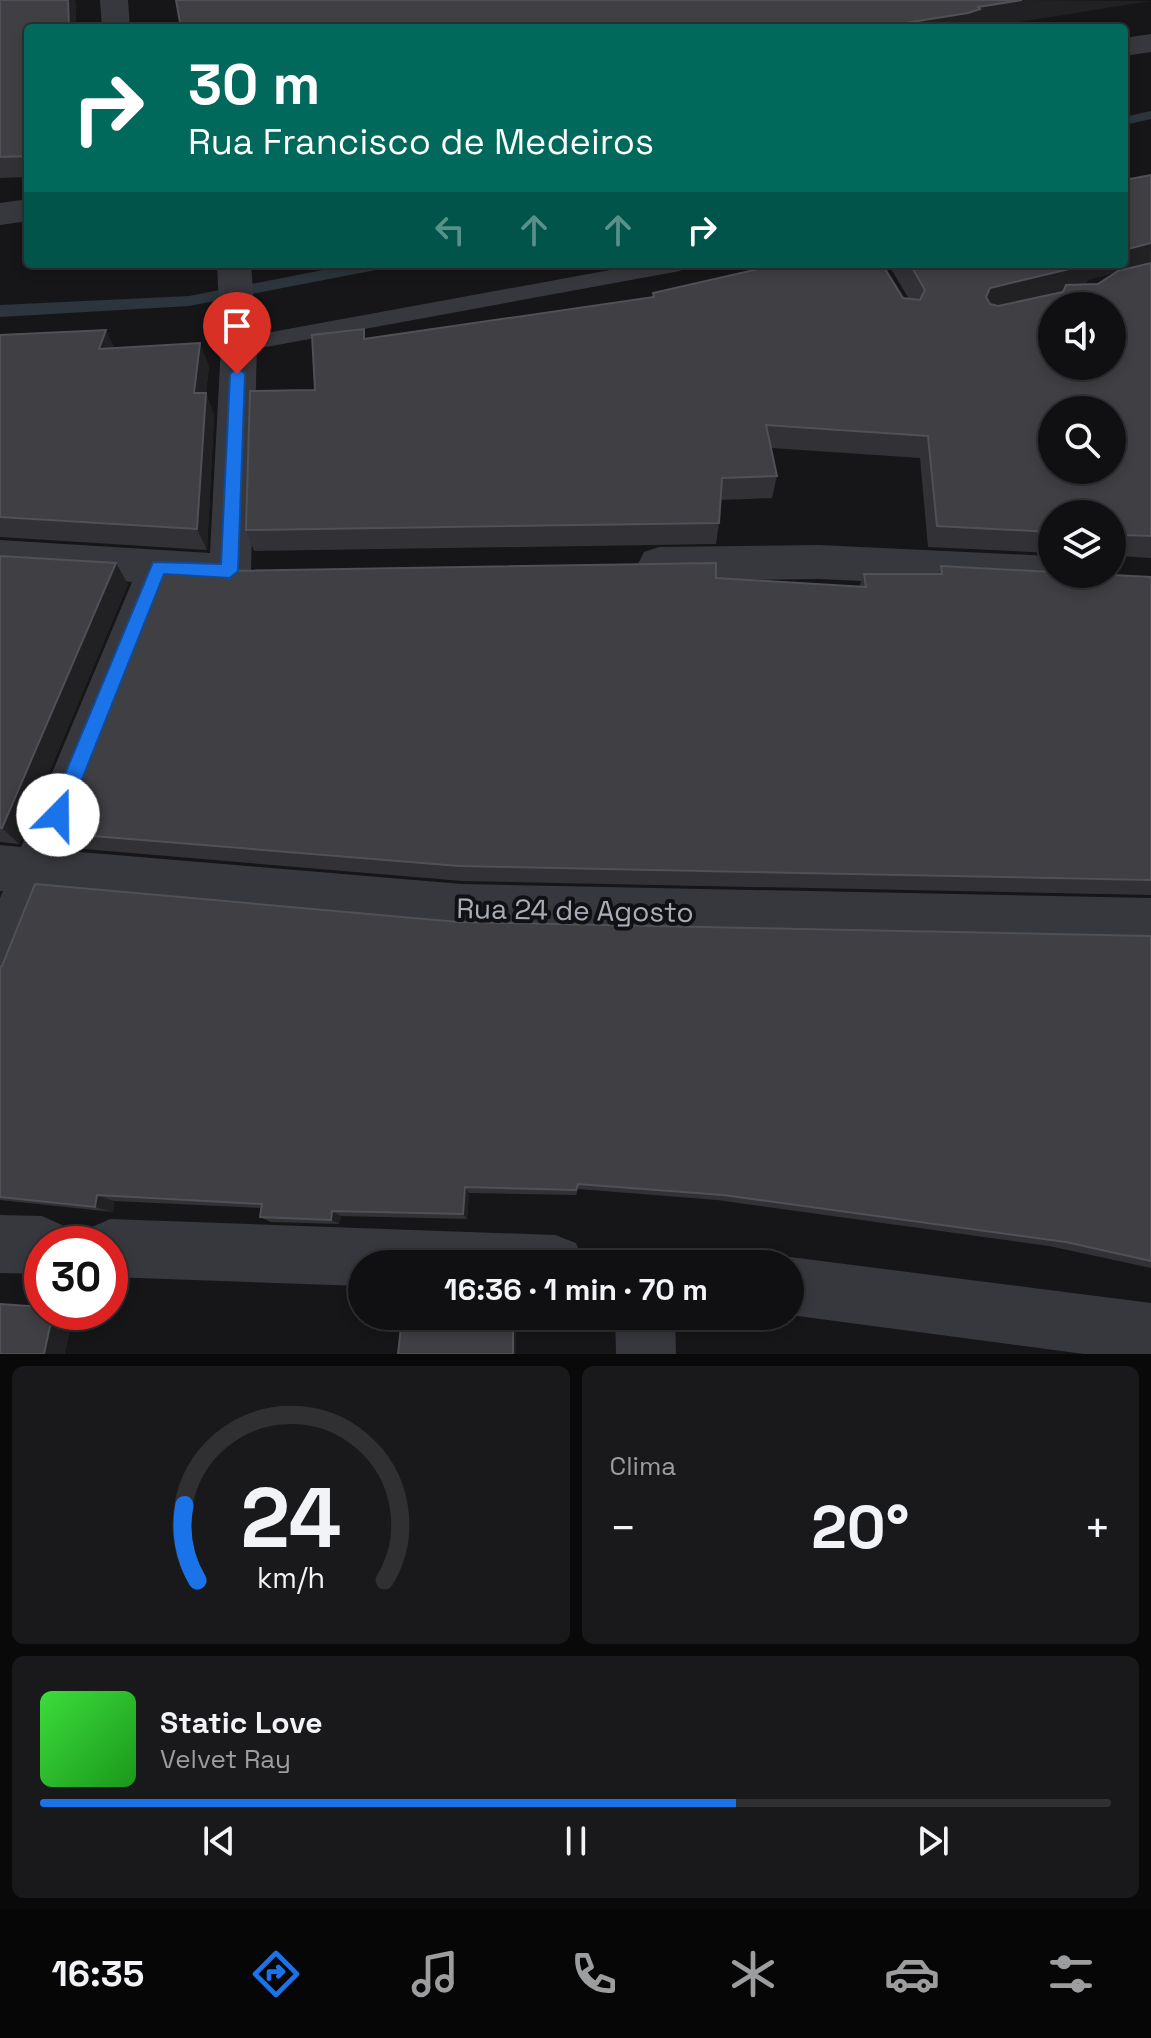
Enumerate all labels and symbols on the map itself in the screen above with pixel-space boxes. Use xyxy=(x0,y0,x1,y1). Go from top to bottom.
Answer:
pin xyxy=(203,292,271,374)
position arrow xyxy=(16,773,100,857)
street label: Rua 24 de Agosto xyxy=(456,890,694,930)
speed limit sign: 30 xyxy=(24,1226,128,1330)

